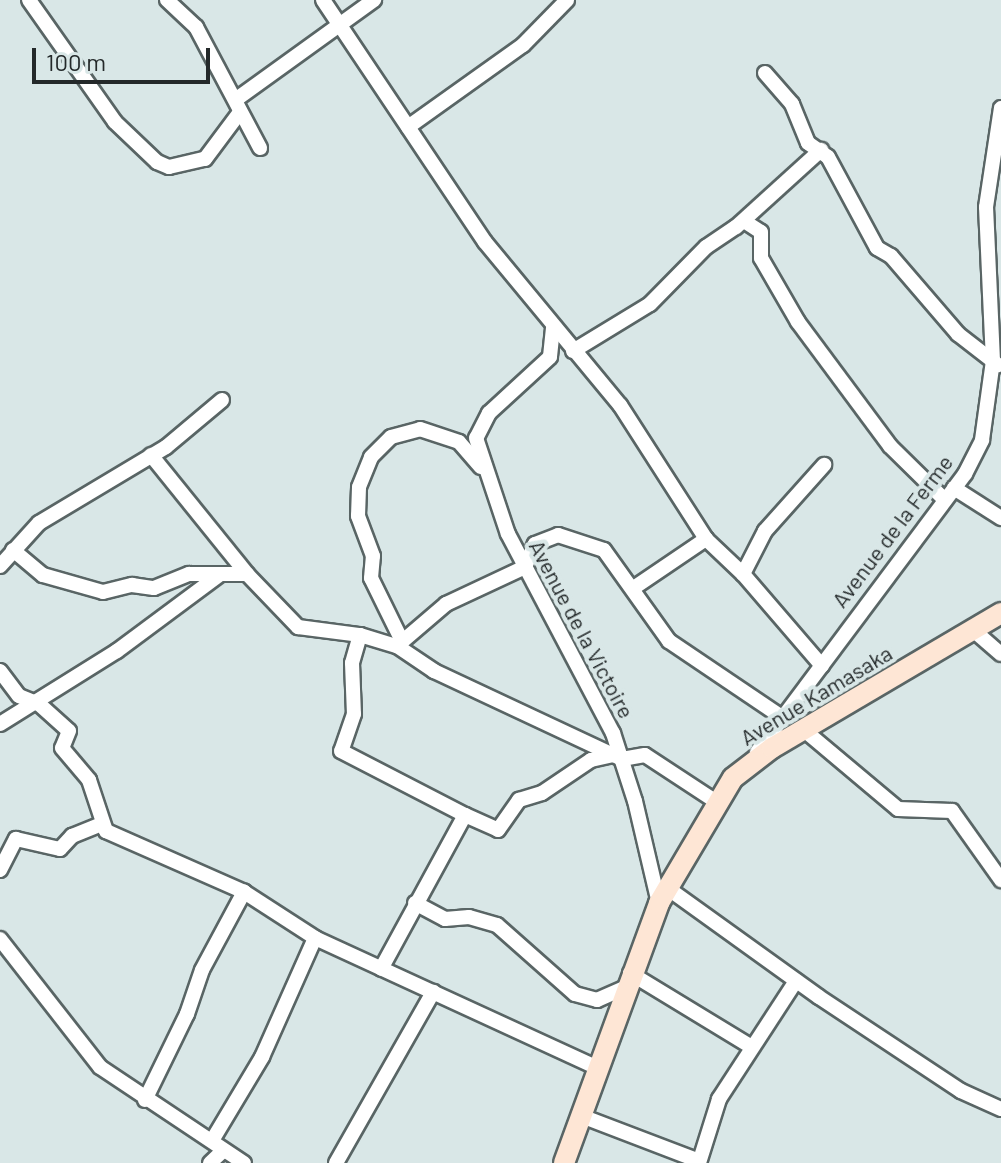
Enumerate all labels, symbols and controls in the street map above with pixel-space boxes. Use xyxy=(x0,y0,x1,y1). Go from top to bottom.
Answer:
scale bar xyxy=(36,32,214,82)
text: 100 m xyxy=(46,47,106,76)
street label: Avenue de la Ferme xyxy=(826,449,958,613)
street label: Avenue de la Victoire xyxy=(524,535,640,723)
street label: Avenue Kamasaka xyxy=(735,639,897,751)

